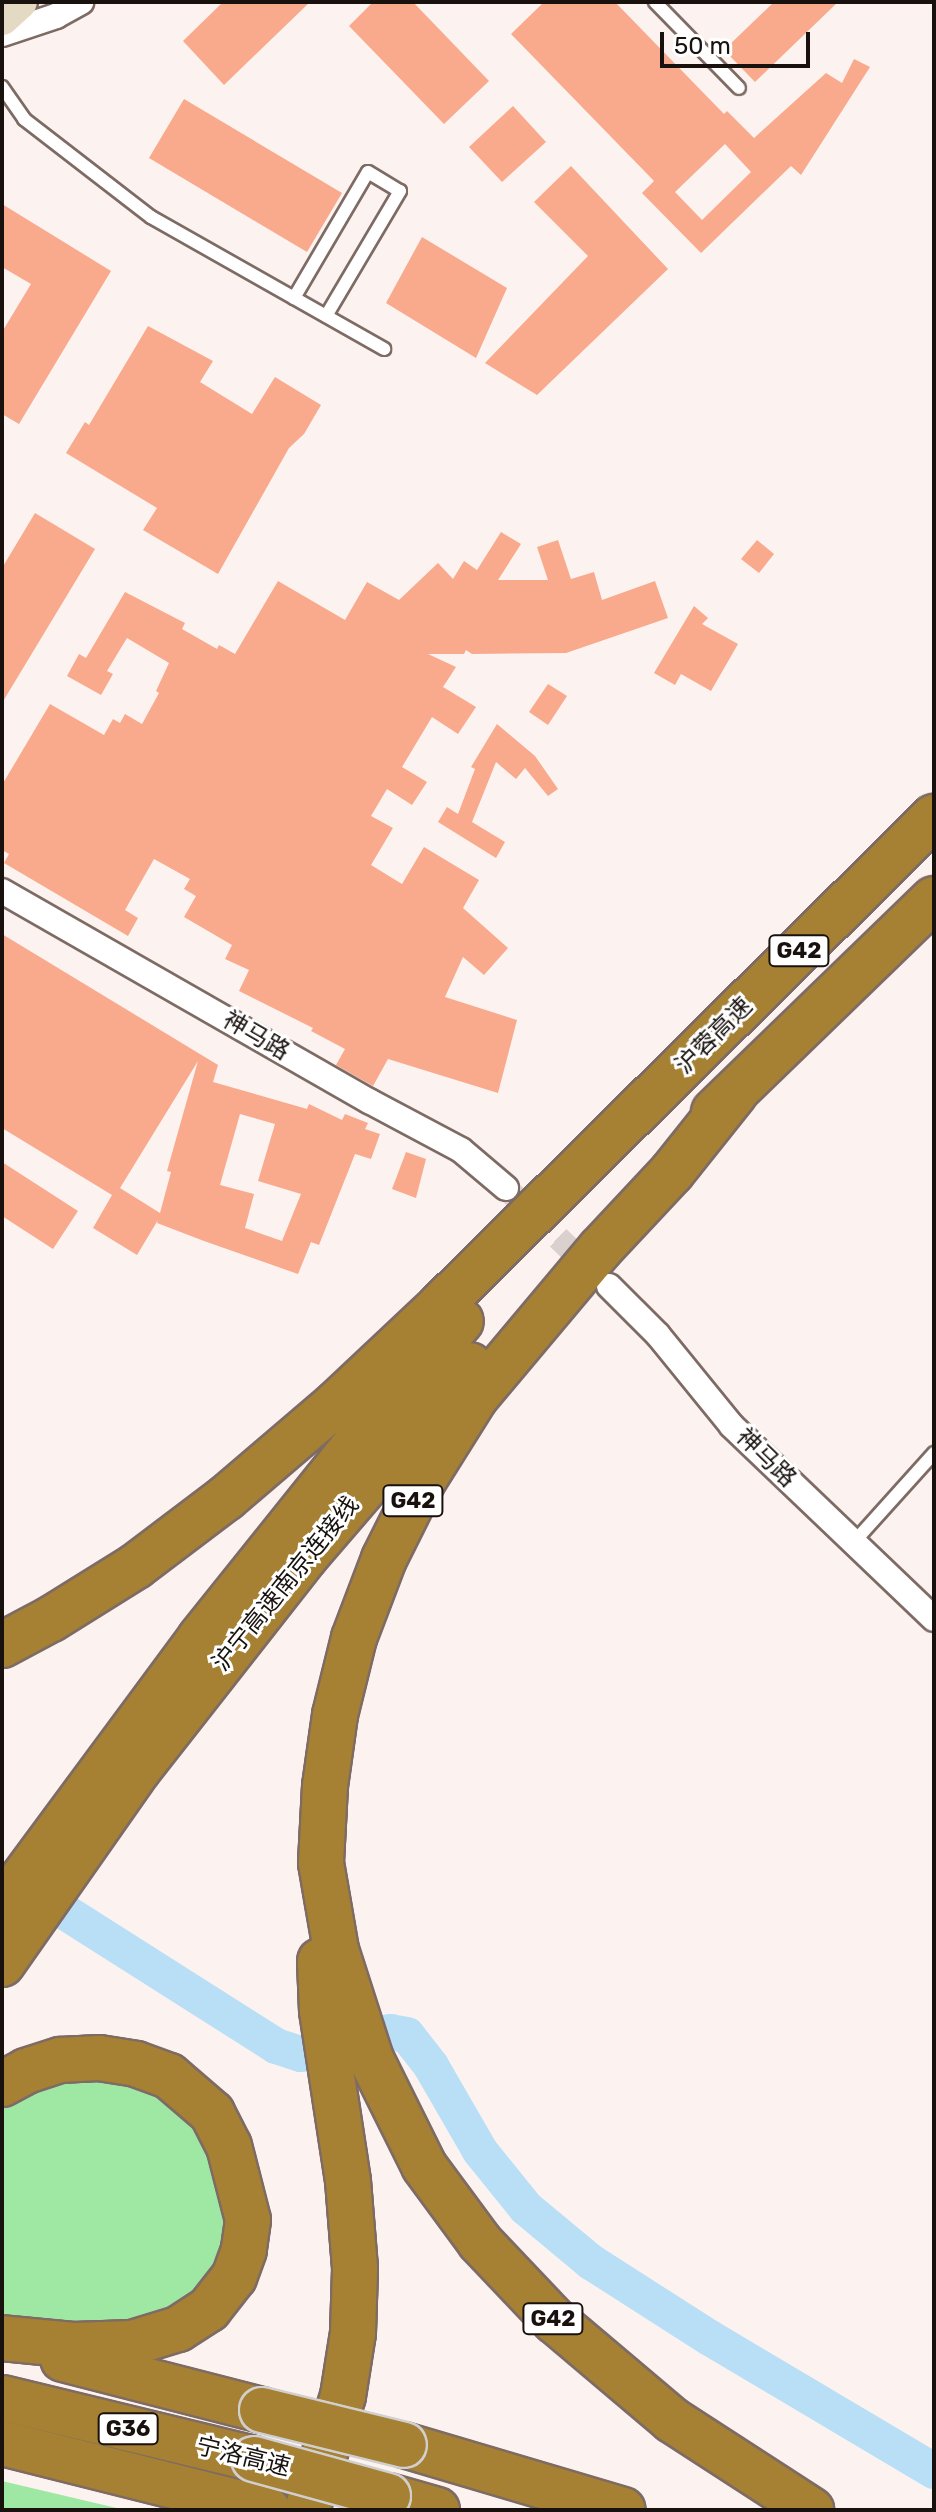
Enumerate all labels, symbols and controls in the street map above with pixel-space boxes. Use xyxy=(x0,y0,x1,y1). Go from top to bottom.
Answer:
scale bar xyxy=(664,16,814,66)
text: 50 m xyxy=(674,32,731,60)
road number: G42 xyxy=(767,933,831,969)
street label: 沪蓉高速 xyxy=(670,992,758,1080)
street label: 神马路 xyxy=(218,1006,294,1066)
street label: 神马路 xyxy=(730,1423,802,1493)
road number: G42 xyxy=(381,1483,445,1519)
street label: 沪宁高速南京连接线 xyxy=(207,1491,365,1677)
road number: G42 xyxy=(521,2301,585,2337)
road number: G36 xyxy=(96,2411,160,2447)
street label: 宁洛高速 xyxy=(193,2431,293,2483)

